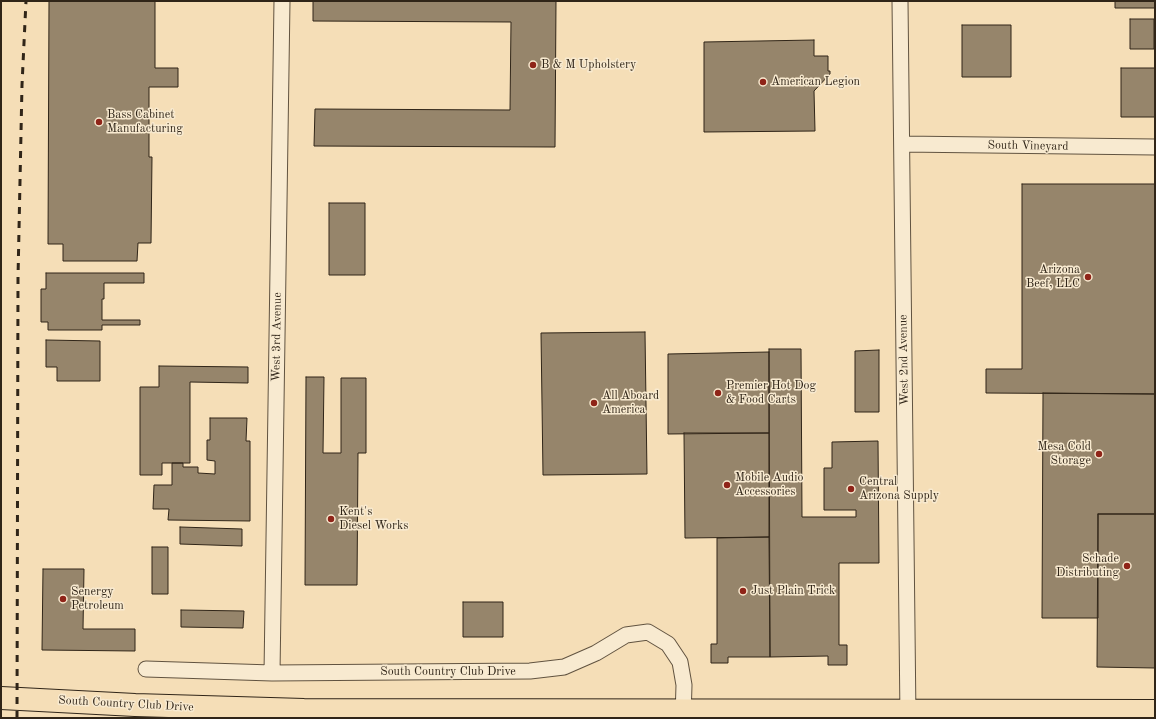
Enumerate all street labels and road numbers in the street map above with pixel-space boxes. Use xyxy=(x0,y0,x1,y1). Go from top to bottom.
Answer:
street label: South Vineyard xyxy=(987,138,1069,154)
street label: West 3rd Avenue xyxy=(269,292,285,382)
street label: West 2nd Avenue xyxy=(896,314,912,406)
street label: South Country Club Drive xyxy=(380,665,516,679)
street label: South Country Club Drive xyxy=(58,693,194,715)

